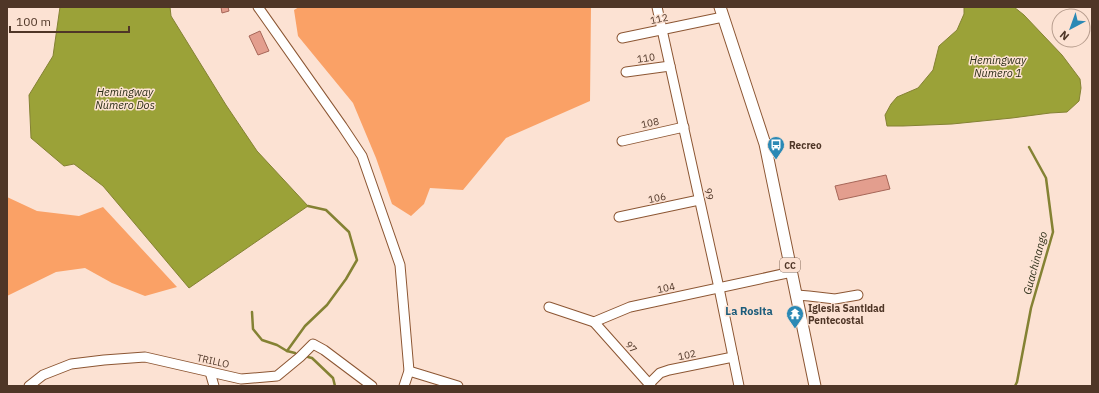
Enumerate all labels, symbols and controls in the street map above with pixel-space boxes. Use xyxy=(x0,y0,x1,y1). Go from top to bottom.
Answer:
scale bar xyxy=(10,8,129,34)
north arrow xyxy=(1051,8,1091,48)
street label: 112 xyxy=(649,11,669,27)
text: 100 m xyxy=(16,14,51,29)
text: N xyxy=(1057,28,1072,43)
street label: 110 xyxy=(636,50,656,66)
water label: Hemingway Número 1 xyxy=(970,53,1027,80)
water label: Hemingway Número Dos xyxy=(95,85,155,112)
street label: 108 xyxy=(640,115,660,131)
bus stop icon: Recreo xyxy=(766,135,786,160)
place label: Recreo xyxy=(789,139,822,152)
street label: 99 xyxy=(701,187,717,201)
street label: 106 xyxy=(647,190,667,206)
water label: Guachinango xyxy=(1020,230,1050,296)
road number: CC xyxy=(780,258,800,272)
street label: 104 xyxy=(656,280,676,296)
place label: Iglesia Santidad Pentecostal xyxy=(808,302,885,327)
district label: La Rosita xyxy=(725,304,773,318)
temple icon: Iglesia Santidad Pentecostal xyxy=(785,304,805,329)
street label: 97 xyxy=(622,338,640,356)
street label: 102 xyxy=(677,347,697,363)
street label: TRILLO xyxy=(196,351,230,371)

